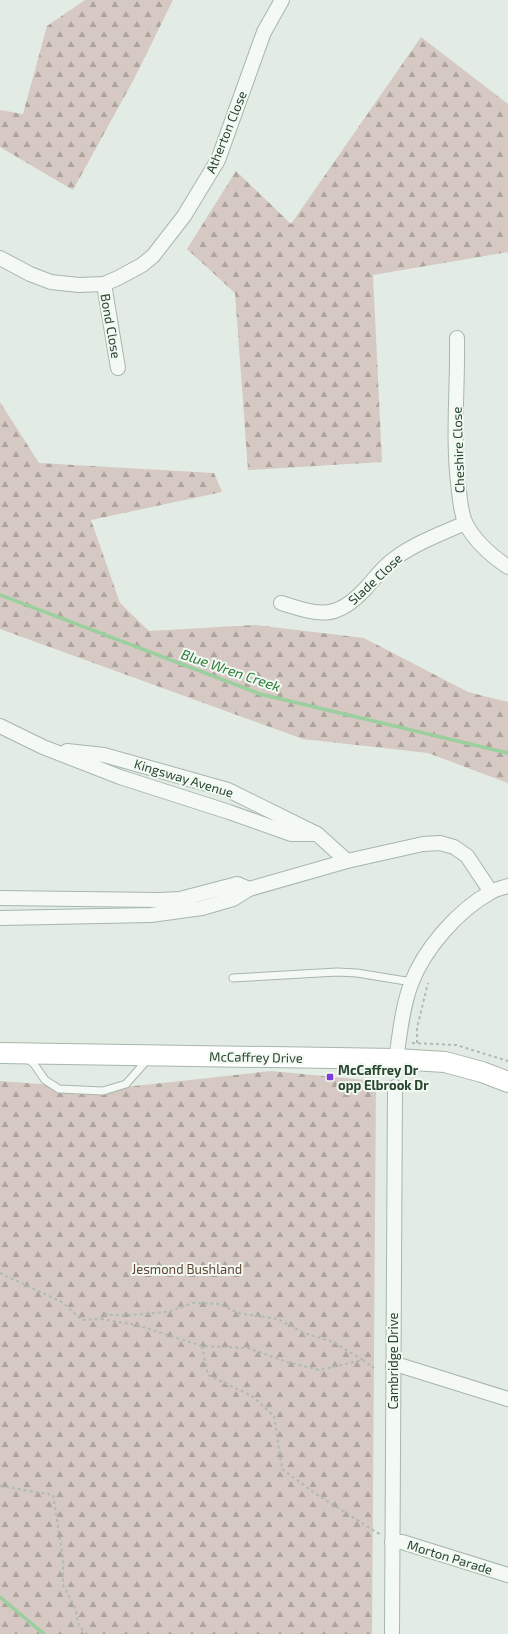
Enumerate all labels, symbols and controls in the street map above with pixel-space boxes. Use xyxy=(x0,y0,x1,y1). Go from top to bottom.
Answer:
street label: Atherton Close xyxy=(202,88,250,176)
street label: Bond Close xyxy=(97,292,125,360)
street label: Cheshire Close xyxy=(448,406,468,494)
street label: Slade Close xyxy=(345,550,405,608)
water label: Blue Wren Creek xyxy=(179,645,283,695)
street label: Kingsway Avenue xyxy=(132,755,236,801)
street label: McCaffrey Drive xyxy=(209,1048,303,1066)
place label: McCaffrey Dr opp Elbrook Dr xyxy=(338,1062,429,1093)
marker: McCaffrey Dr opp Elbrook Dr xyxy=(325,1072,335,1082)
park label: Jesmond Bushland xyxy=(132,1261,242,1277)
street label: Cambridge Drive xyxy=(385,1312,401,1410)
street label: Morton Parade xyxy=(405,1536,495,1578)

